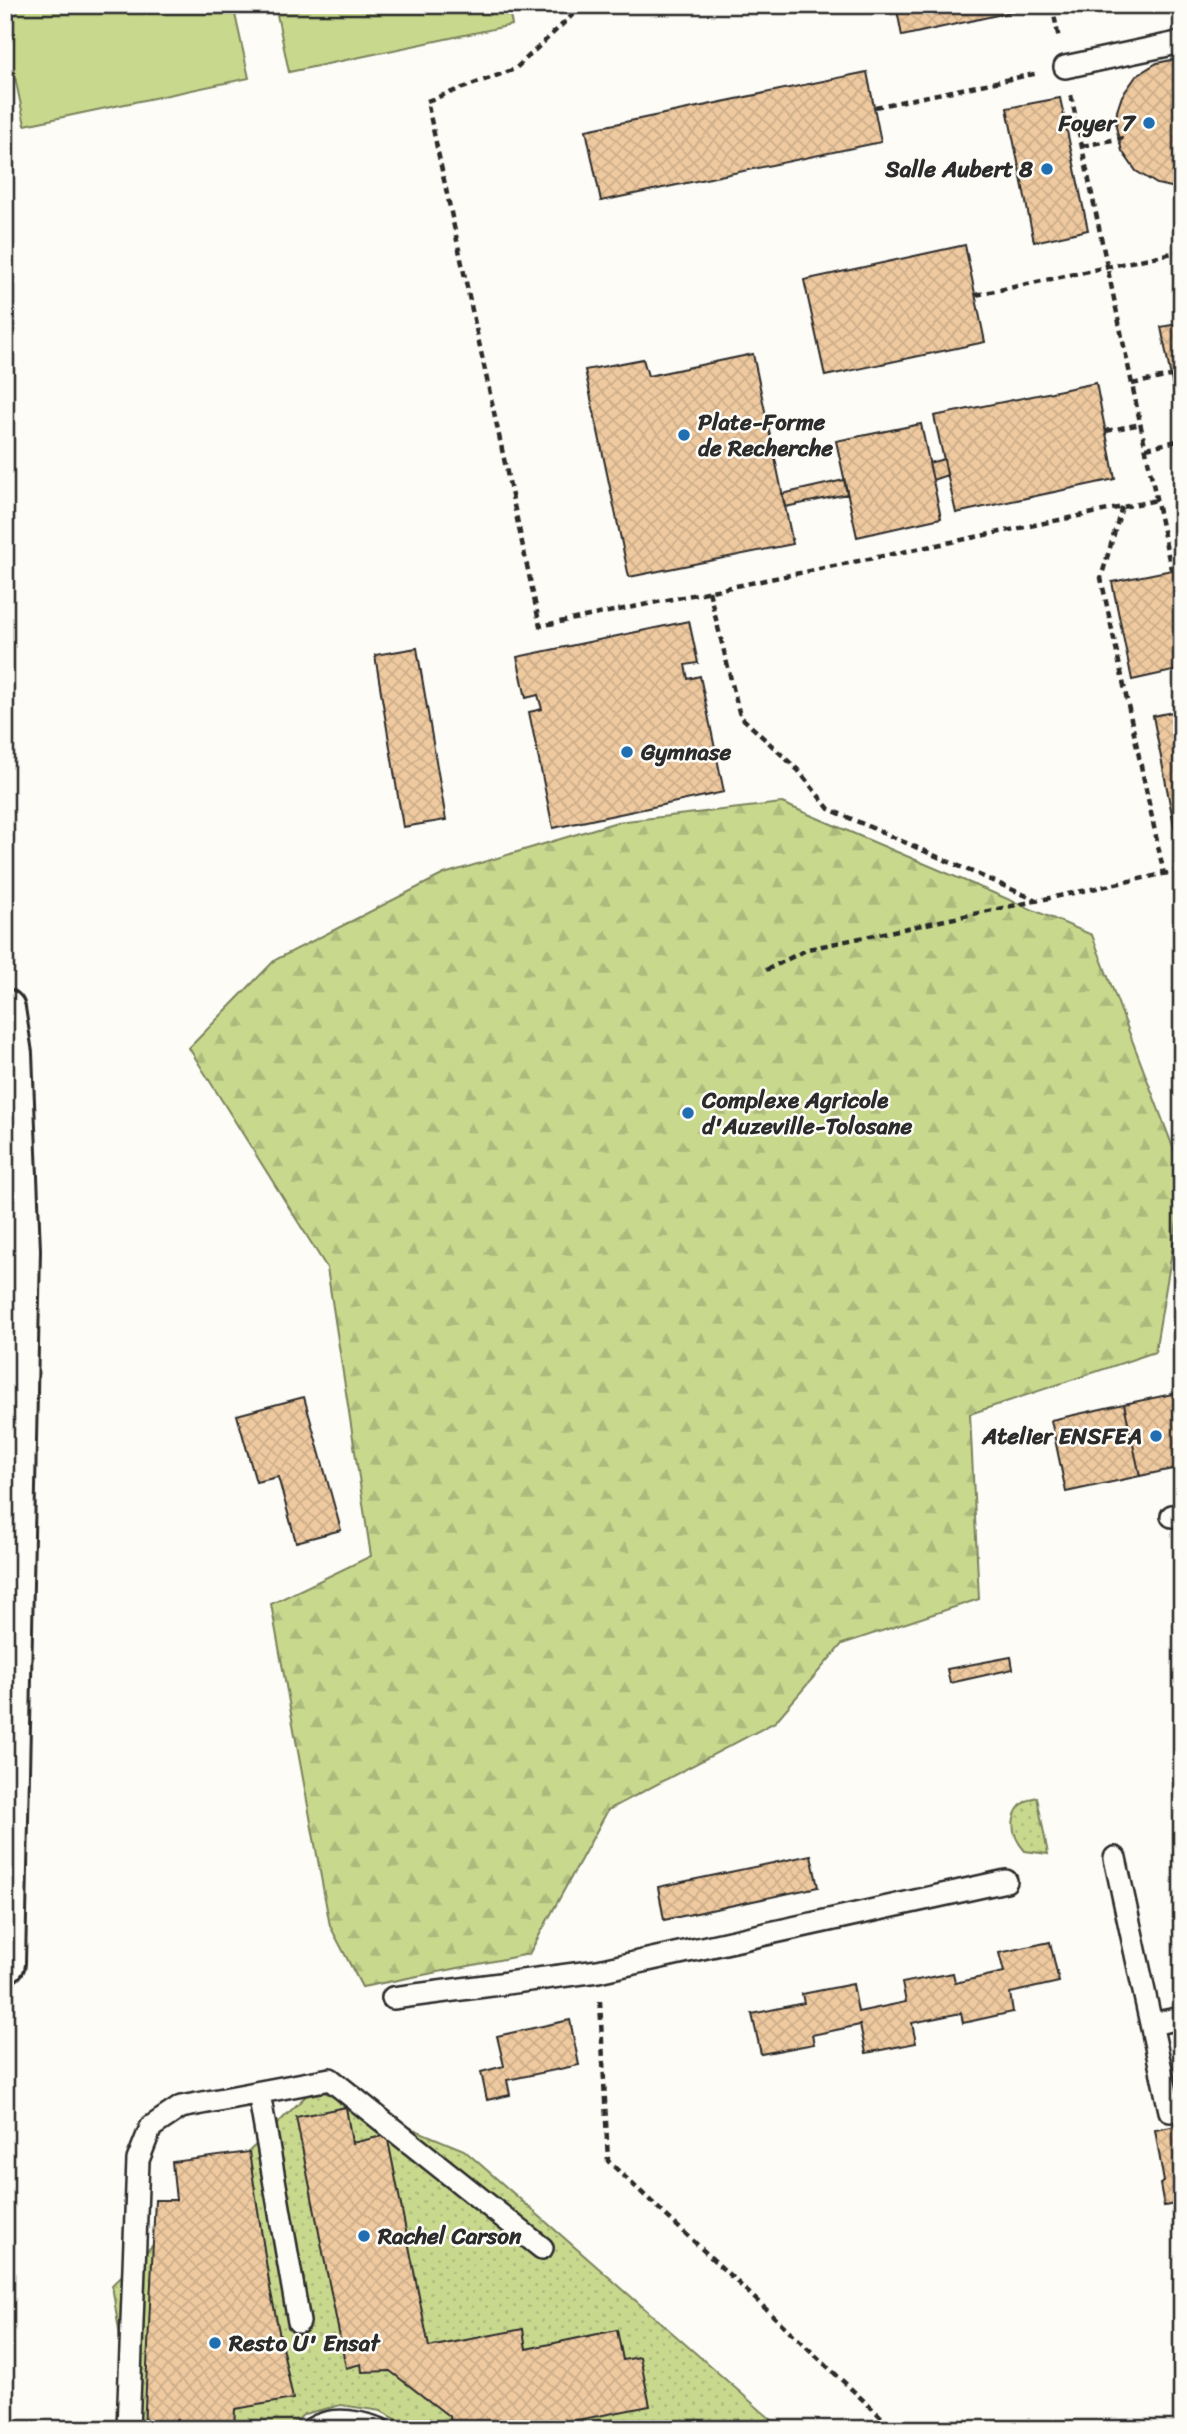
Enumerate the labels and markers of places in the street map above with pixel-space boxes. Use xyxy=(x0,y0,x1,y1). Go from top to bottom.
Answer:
place label: Foyer 7 xyxy=(1057,103,1137,144)
marker: Foyer 7 xyxy=(1141,115,1157,131)
place label: Salle Aubert 8 xyxy=(884,149,1033,190)
marker: Salle Aubert 8 xyxy=(1039,161,1055,177)
place label: Plate-Forme de Recherche xyxy=(698,402,833,469)
marker: Plate-Forme de Recherche xyxy=(676,427,692,443)
place label: Gymnase xyxy=(640,732,732,773)
marker: Gymnase xyxy=(619,744,635,760)
place label: Complexe Agricole d'Auzeville-Tolosane xyxy=(701,1080,912,1147)
marker: Complexe Agricole d'Auzeville-Tolosane xyxy=(680,1105,696,1121)
place label: Atelier ENSFEA xyxy=(981,1416,1142,1457)
marker: Atelier ENSFEA xyxy=(1148,1428,1164,1444)
place label: Rachel Carson xyxy=(377,2216,522,2257)
marker: Rachel Carson xyxy=(356,2228,372,2244)
place label: Resto U' Ensat xyxy=(228,2323,381,2364)
marker: Resto U' Ensat xyxy=(207,2335,223,2351)

